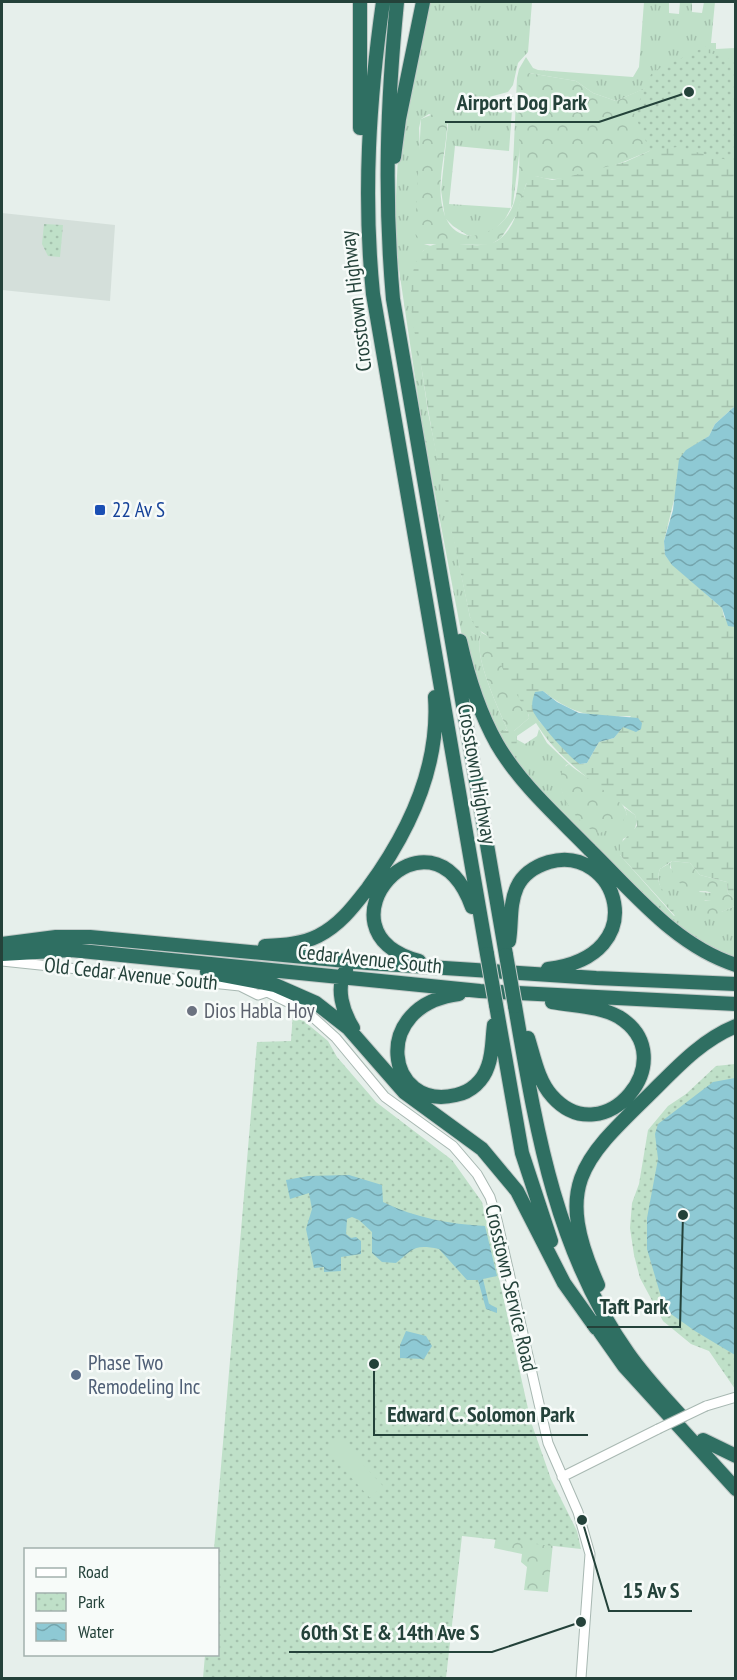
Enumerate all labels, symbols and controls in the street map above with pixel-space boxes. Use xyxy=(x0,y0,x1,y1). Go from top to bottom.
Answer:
callout: Airport Dog Park xyxy=(445,82,599,122)
text: Airport Dog Park xyxy=(456,88,588,116)
street label: Crosstown Highway xyxy=(333,229,378,373)
place label: 22 Av S xyxy=(112,496,165,523)
marker: 22 Av S xyxy=(93,503,107,517)
street label: Crosstown Highway xyxy=(452,702,503,846)
street label: Cedar Avenue South xyxy=(297,938,443,979)
street label: Old Cedar Avenue South xyxy=(43,951,219,996)
place label: Dios Habla Hoy xyxy=(204,997,315,1024)
marker: Dios Habla Hoy xyxy=(185,1004,199,1018)
street label: Crosstown Service Road xyxy=(479,1201,544,1374)
callout: Taft Park xyxy=(587,1287,680,1327)
text: Taft Park xyxy=(600,1292,669,1320)
place label: Phase Two Remodeling Inc xyxy=(88,1349,201,1400)
marker: Phase Two Remodeling Inc xyxy=(69,1368,83,1382)
callout: Edward C. Solomon Park xyxy=(374,1395,588,1435)
text: Edward C. Solomon Park xyxy=(387,1400,576,1428)
legend xyxy=(24,1548,219,1656)
text: Road xyxy=(78,1560,109,1583)
callout: 15 Av S xyxy=(609,1571,692,1611)
text: 15 Av S xyxy=(622,1576,680,1604)
text: Park xyxy=(78,1590,105,1613)
callout: 60th St E & 14th Ave S xyxy=(289,1612,492,1652)
text: 60th St E & 14th Ave S xyxy=(301,1618,480,1646)
text: Water xyxy=(78,1620,114,1643)

